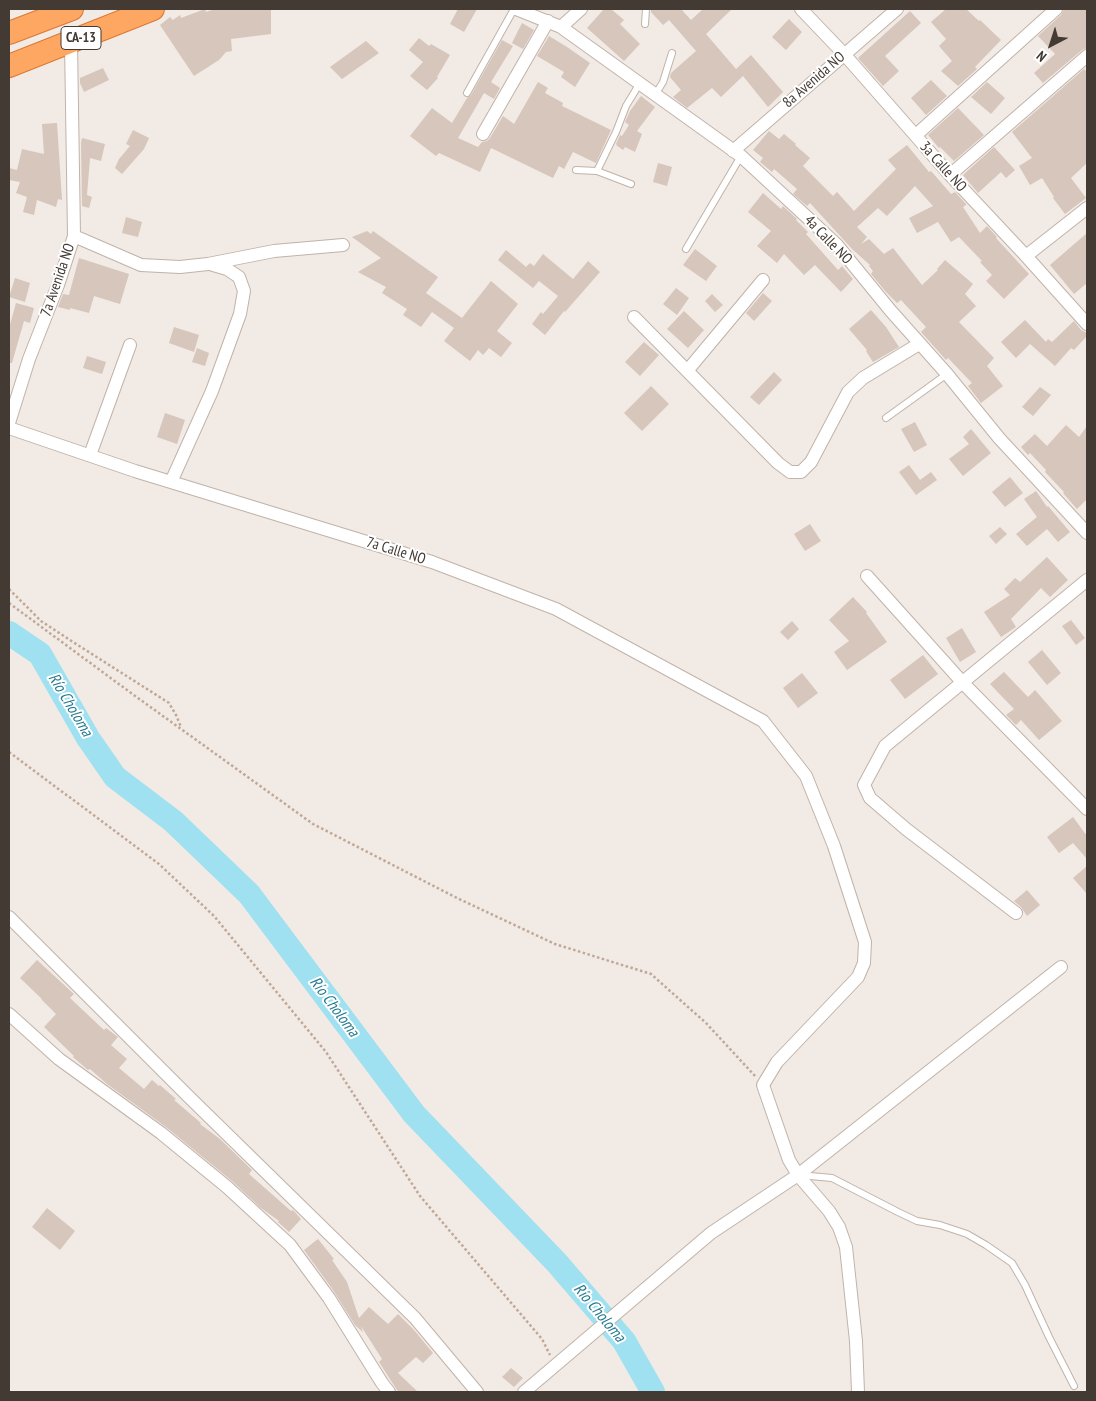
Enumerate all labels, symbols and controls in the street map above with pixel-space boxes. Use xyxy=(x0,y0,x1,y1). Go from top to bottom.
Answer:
north arrow xyxy=(1026,20,1076,70)
road number: CA-13 xyxy=(61,26,101,49)
text: N xyxy=(1033,47,1050,66)
street label: 8a Avenida NO xyxy=(779,48,849,112)
street label: 3a Calle NO xyxy=(916,138,970,196)
street label: 4a Calle NO xyxy=(800,212,856,268)
street label: 7a Avenida NO xyxy=(37,241,79,319)
street label: 7a Calle NO xyxy=(364,533,428,569)
water label: Río Choloma xyxy=(44,670,96,740)
water label: Río Choloma xyxy=(305,973,363,1041)
water label: Río Choloma xyxy=(569,1280,629,1346)

